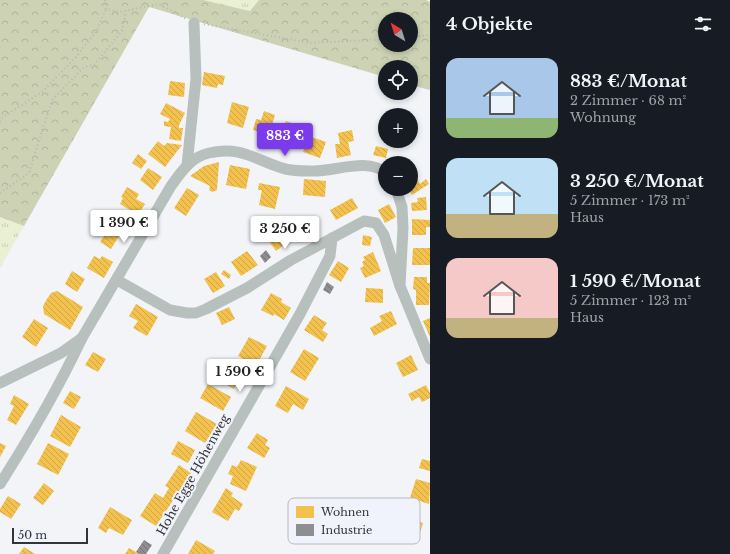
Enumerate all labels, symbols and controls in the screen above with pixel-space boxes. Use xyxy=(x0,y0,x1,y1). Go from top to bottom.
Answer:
north arrow xyxy=(378,12,418,52)
map controls xyxy=(378,12,418,196)
icon: filters xyxy=(692,13,714,35)
text: 4 Objekte xyxy=(446,14,533,35)
button: locate xyxy=(378,60,418,100)
text: 883 €/Monat xyxy=(570,71,687,92)
icon: home xyxy=(478,74,526,122)
text: 2 Zimmer · 68 m² xyxy=(570,92,686,109)
button: + xyxy=(378,108,418,148)
text: Wohnung xyxy=(570,109,636,126)
pin: 883 € xyxy=(257,123,313,157)
text: 883 € xyxy=(266,127,304,144)
button: − xyxy=(378,156,418,196)
text: 3 250 €/Monat xyxy=(570,171,704,192)
icon: home xyxy=(478,174,526,222)
text: 5 Zimmer · 173 m² xyxy=(570,192,690,209)
text: Haus xyxy=(570,209,604,226)
pin: 1 390 € xyxy=(87,210,161,244)
text: 1 390 € xyxy=(99,214,149,231)
pin: 3 250 € xyxy=(248,216,322,250)
text: 3 250 € xyxy=(259,220,311,237)
text: 1 590 €/Monat xyxy=(570,271,701,292)
icon: home xyxy=(478,274,526,322)
text: 5 Zimmer · 123 m² xyxy=(570,292,691,309)
text: Haus xyxy=(570,309,604,326)
pin: 1 590 € xyxy=(203,359,277,393)
text: 1 590 € xyxy=(216,363,264,380)
street label: Hohe Egge Höhenweg xyxy=(153,411,233,538)
legend xyxy=(288,498,420,544)
text: Wohnen xyxy=(320,505,370,519)
text: Industrie xyxy=(321,523,372,537)
scale bar xyxy=(12,526,88,545)
text: 50 m xyxy=(18,528,47,542)

